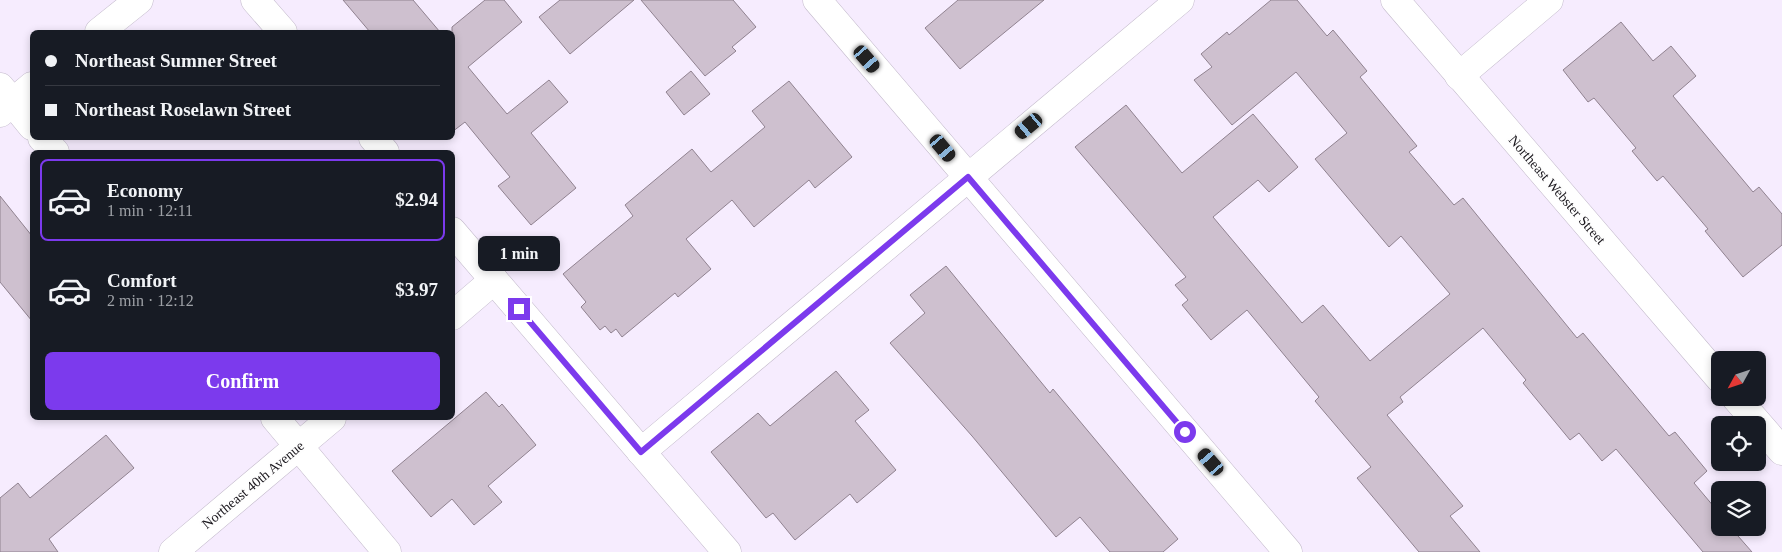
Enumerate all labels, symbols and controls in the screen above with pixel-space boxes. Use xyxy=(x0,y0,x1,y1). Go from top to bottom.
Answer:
car xyxy=(851,43,882,75)
text: Northeast Sumner Street xyxy=(75,50,277,71)
text: Northeast Roselawn Street xyxy=(75,99,291,120)
car xyxy=(1012,111,1045,141)
car xyxy=(927,132,958,164)
street label: Northeast Webster Street xyxy=(1506,132,1608,248)
icon: car xyxy=(47,178,92,223)
text: Economy xyxy=(107,180,183,201)
text: $2.94 xyxy=(395,189,438,210)
text: 1 min · 12:11 xyxy=(107,202,193,219)
callout: 1 min xyxy=(478,236,560,272)
text: 1 min xyxy=(500,245,538,262)
icon: car xyxy=(47,268,92,313)
text: Comfort xyxy=(107,270,177,291)
text: $3.97 xyxy=(395,279,438,300)
text: 2 min · 12:12 xyxy=(107,292,194,309)
route end xyxy=(508,298,530,320)
north arrow xyxy=(1711,351,1766,406)
map controls xyxy=(1711,351,1766,536)
button: Confirm xyxy=(45,352,440,410)
button: locate xyxy=(1711,416,1766,471)
route start xyxy=(1174,421,1196,443)
street label: Northeast 40th Avenue xyxy=(199,438,307,532)
car xyxy=(1195,446,1226,478)
button: layers xyxy=(1711,481,1766,536)

